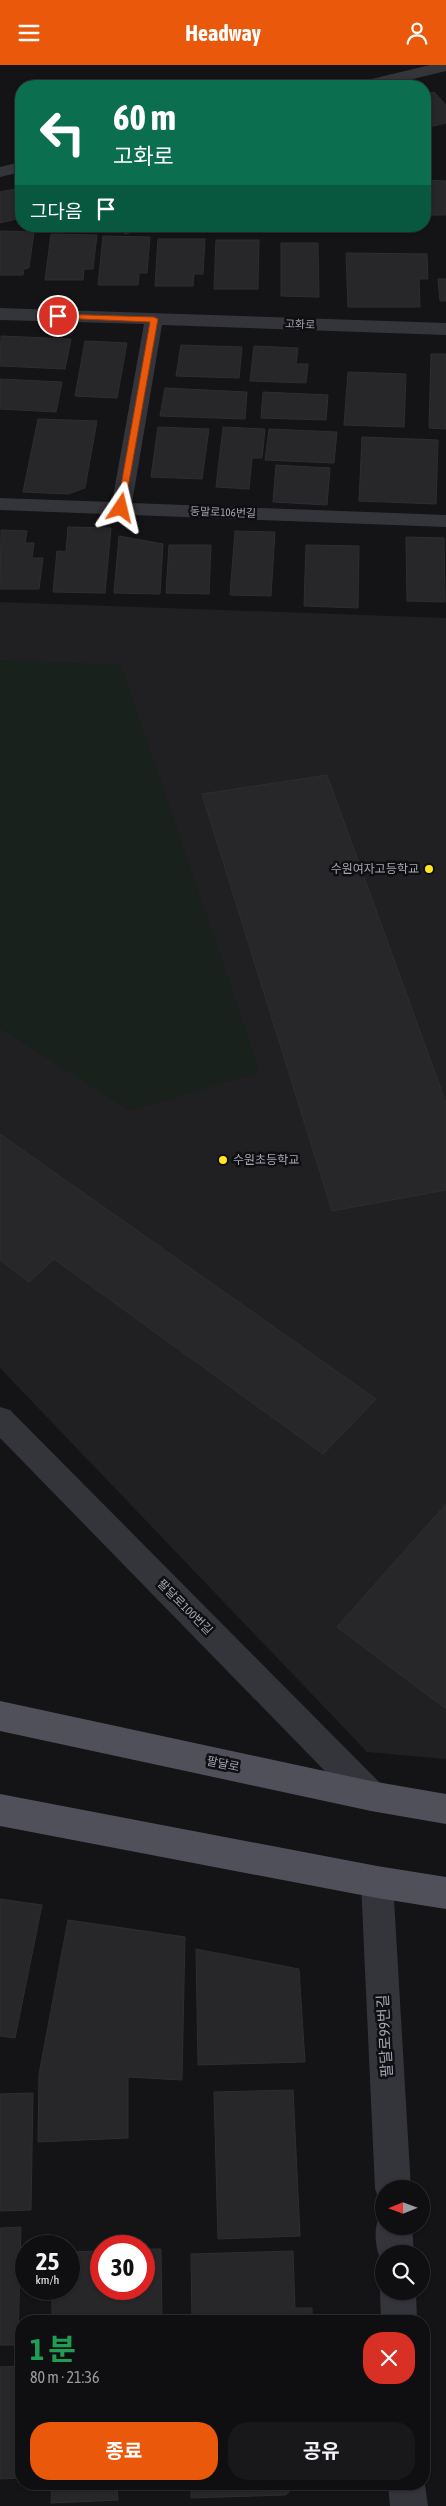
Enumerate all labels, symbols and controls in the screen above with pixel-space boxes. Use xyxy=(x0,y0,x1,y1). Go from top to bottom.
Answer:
icon: menu xyxy=(15,19,43,47)
icon: person xyxy=(403,19,431,47)
text: Headway xyxy=(185,20,261,46)
text: 60 m xyxy=(113,97,176,137)
icon: left xyxy=(30,100,95,165)
text: 고화로 xyxy=(113,143,174,169)
icon: arrive xyxy=(92,195,120,223)
text: 그다음 xyxy=(30,200,82,222)
pin xyxy=(37,295,79,337)
icon: arrive xyxy=(44,302,72,330)
street label: 고화로 xyxy=(285,317,315,331)
position arrow xyxy=(94,481,146,533)
street label: 동말로106번길 xyxy=(190,505,256,519)
place label: 수원여자고등학교 xyxy=(331,862,419,876)
marker: 수원여자고등학교 xyxy=(423,863,435,875)
place label: 수원초등학교 xyxy=(233,1153,299,1167)
marker: 수원초등학교 xyxy=(217,1154,229,1166)
street label: 팔달로100번길 xyxy=(155,1577,215,1637)
street label: 팔달로 xyxy=(205,1754,241,1774)
street label: 팔달로99번길 xyxy=(374,1994,395,2078)
north arrow xyxy=(375,2180,430,2235)
map controls xyxy=(375,2180,430,2300)
speed limit sign: 30 xyxy=(90,2235,155,2300)
button: search xyxy=(375,2245,430,2300)
text: 25 xyxy=(36,2247,59,2275)
text: km/h xyxy=(36,2273,59,2287)
text: 1 분 xyxy=(30,2332,76,2366)
button: close xyxy=(363,2332,415,2384)
text: 80 m · 21:36 xyxy=(30,2368,100,2386)
button: 종료 xyxy=(30,2422,218,2480)
button: 공유 xyxy=(228,2422,415,2480)

